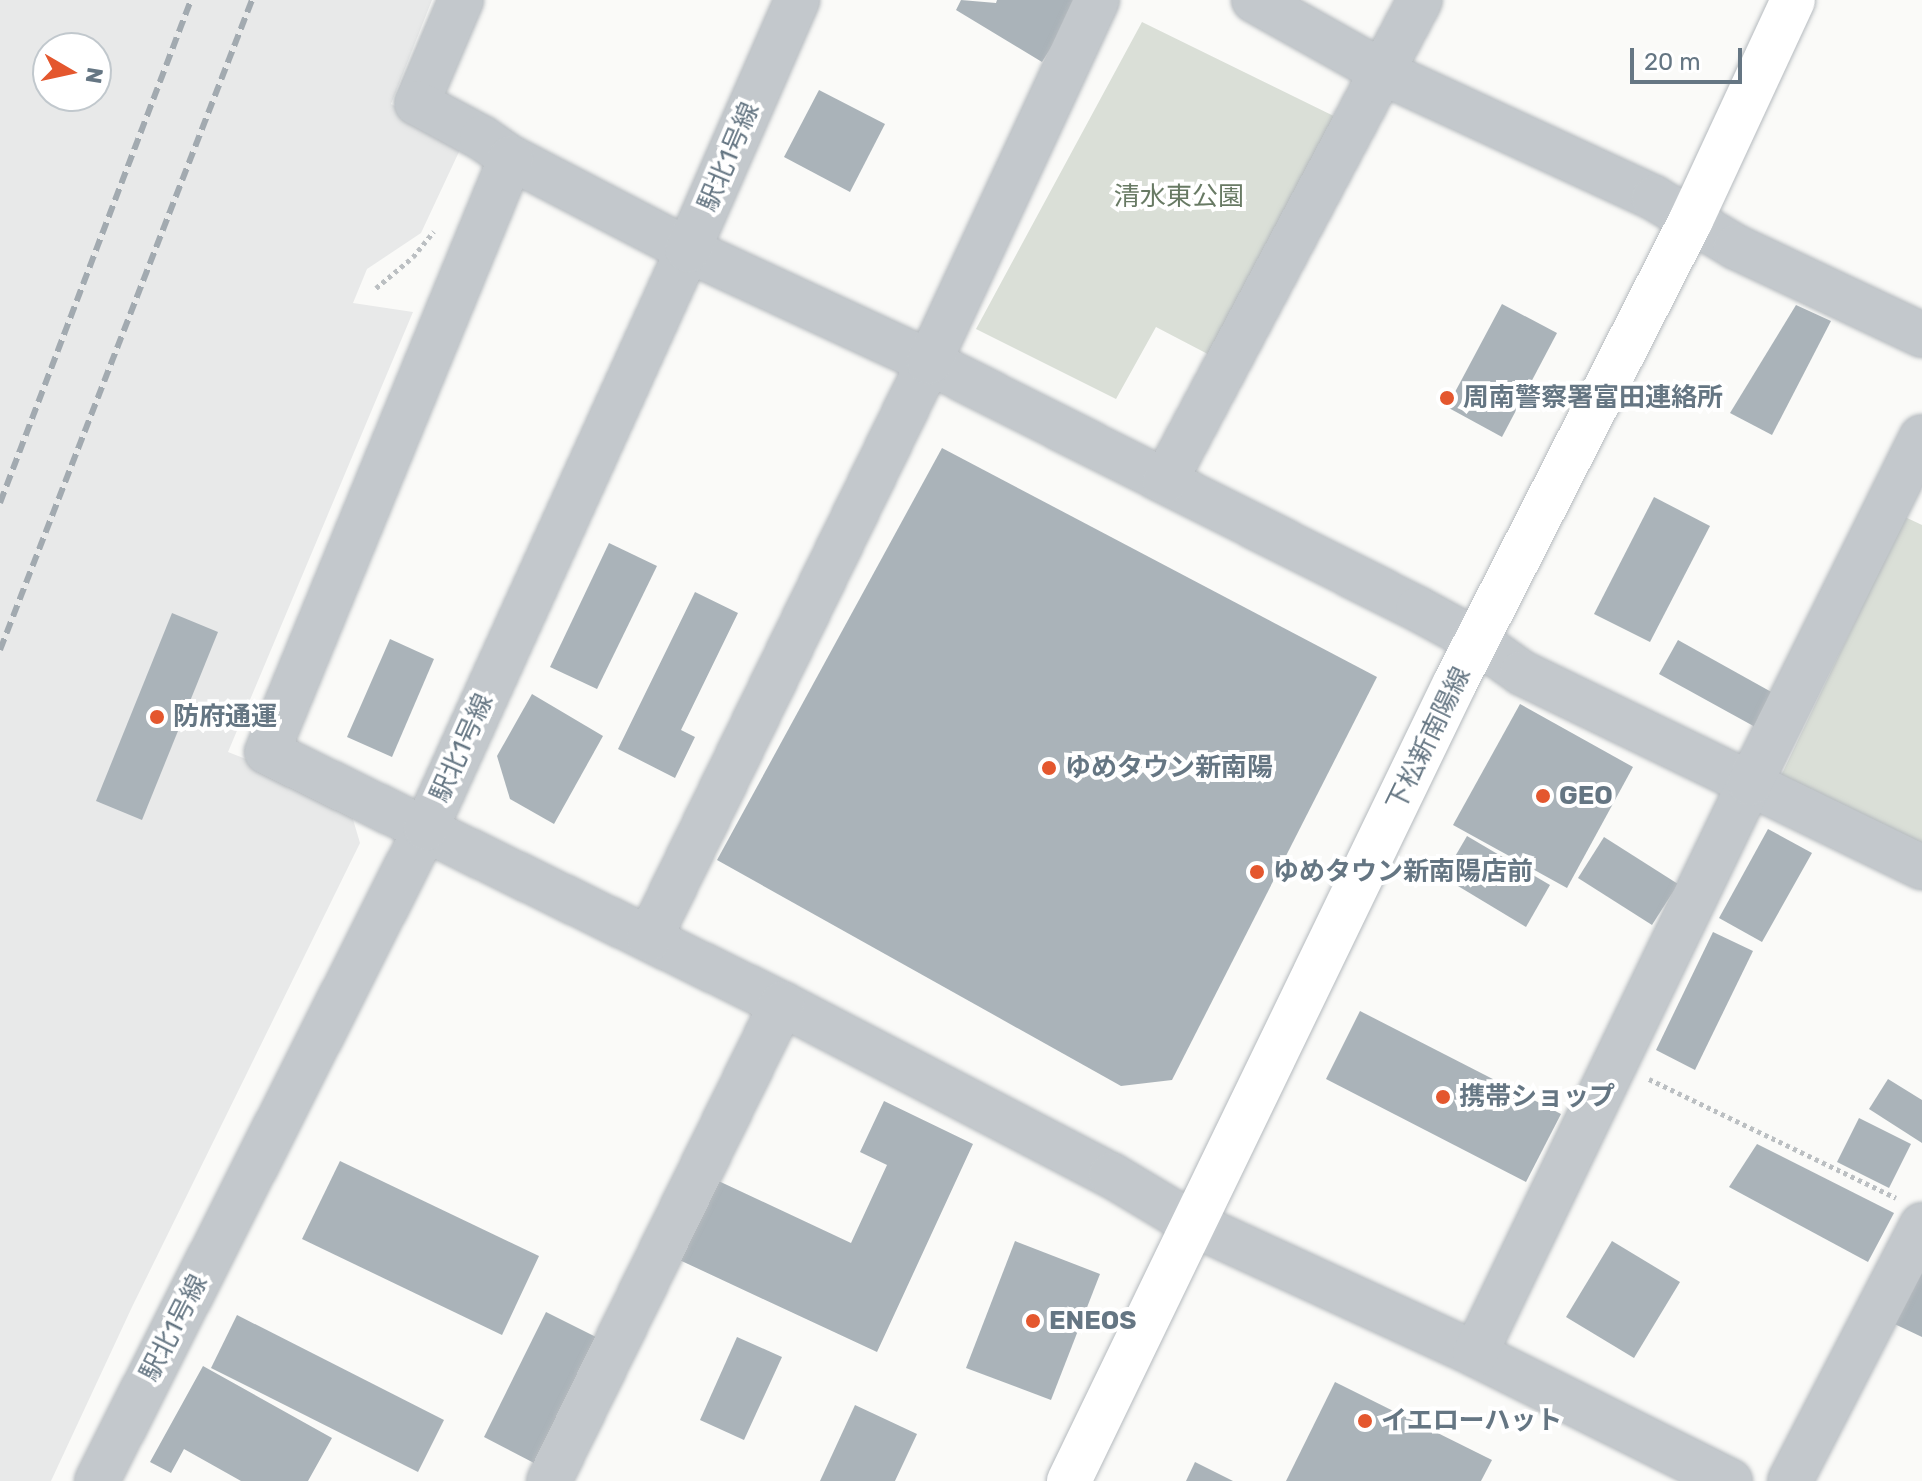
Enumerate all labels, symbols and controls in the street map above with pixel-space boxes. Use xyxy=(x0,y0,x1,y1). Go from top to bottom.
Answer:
north arrow xyxy=(32,32,112,112)
scale bar xyxy=(1634,32,1746,82)
text: 20 m xyxy=(1644,48,1701,76)
text: N xyxy=(80,66,109,85)
street label: 駅北1号線 xyxy=(692,98,766,216)
park label: 清水東公園 xyxy=(1114,181,1244,213)
place label: 周南警察署富田連絡所 xyxy=(1463,382,1723,414)
marker: 周南警察署富田連絡所 xyxy=(1438,389,1456,407)
street label: 下松新南陽線 xyxy=(1381,662,1477,816)
street label: 駅北1号線 xyxy=(424,689,500,807)
place label: 防府通運 xyxy=(173,701,277,733)
marker: 防府通運 xyxy=(148,708,166,726)
place label: ゆめタウン新南陽 xyxy=(1065,752,1273,784)
marker: ゆめタウン新南陽 xyxy=(1040,759,1058,777)
place label: GEO xyxy=(1559,780,1613,812)
marker: GEO xyxy=(1534,787,1552,805)
place label: ゆめタウン新南陽店前 xyxy=(1273,856,1533,888)
marker: ゆめタウン新南陽店前 xyxy=(1248,863,1266,881)
place label: 携帯ショップ xyxy=(1459,1081,1615,1113)
marker: 携帯ショップ xyxy=(1434,1088,1452,1106)
street label: 駅北1号線 xyxy=(134,1270,214,1386)
place label: ENEOS xyxy=(1049,1305,1137,1337)
marker: ENEOS xyxy=(1024,1312,1042,1330)
place label: イエローハット xyxy=(1381,1405,1563,1437)
marker: イエローハット xyxy=(1356,1412,1374,1430)

